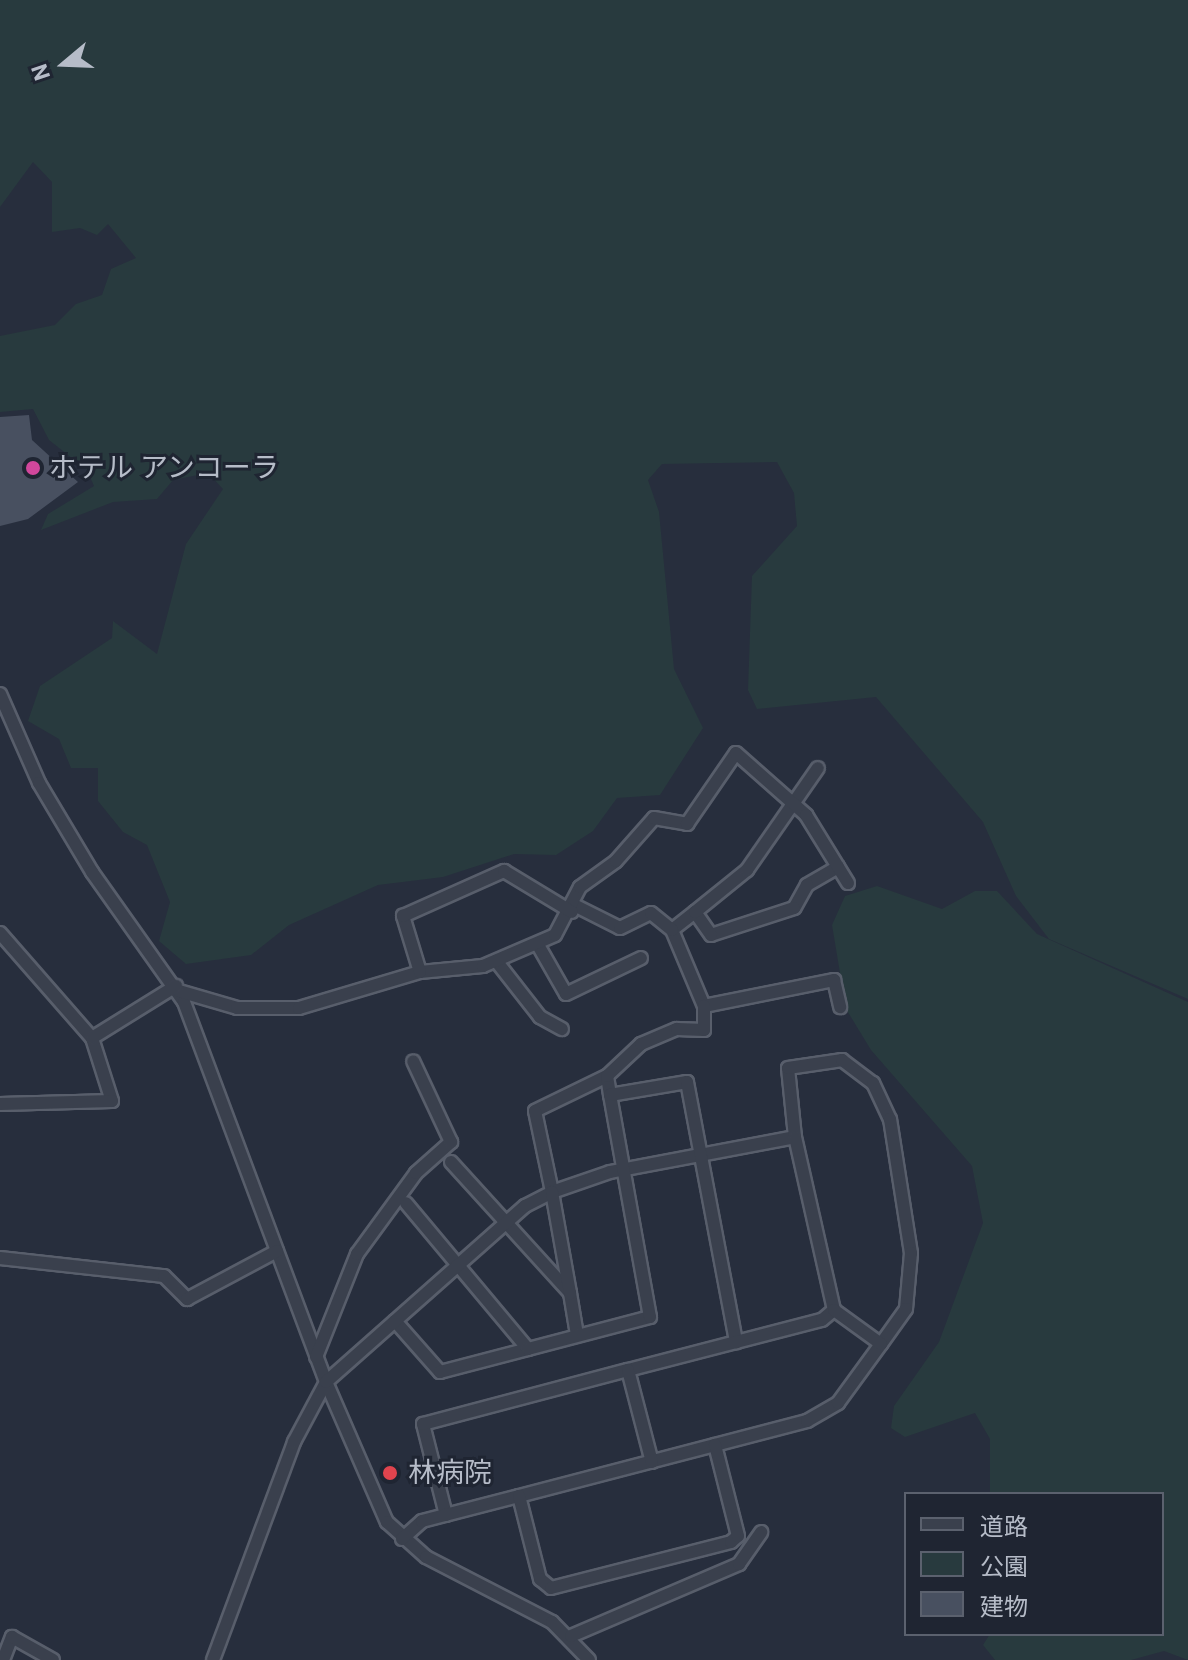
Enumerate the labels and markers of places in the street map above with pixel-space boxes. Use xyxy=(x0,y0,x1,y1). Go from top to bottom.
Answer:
place label: ホテル アンコーラ xyxy=(49,451,280,485)
marker: ホテル アンコーラ xyxy=(24,459,42,477)
place label: 林病院 xyxy=(408,1456,492,1490)
marker: 林病院 xyxy=(379,1462,401,1484)

